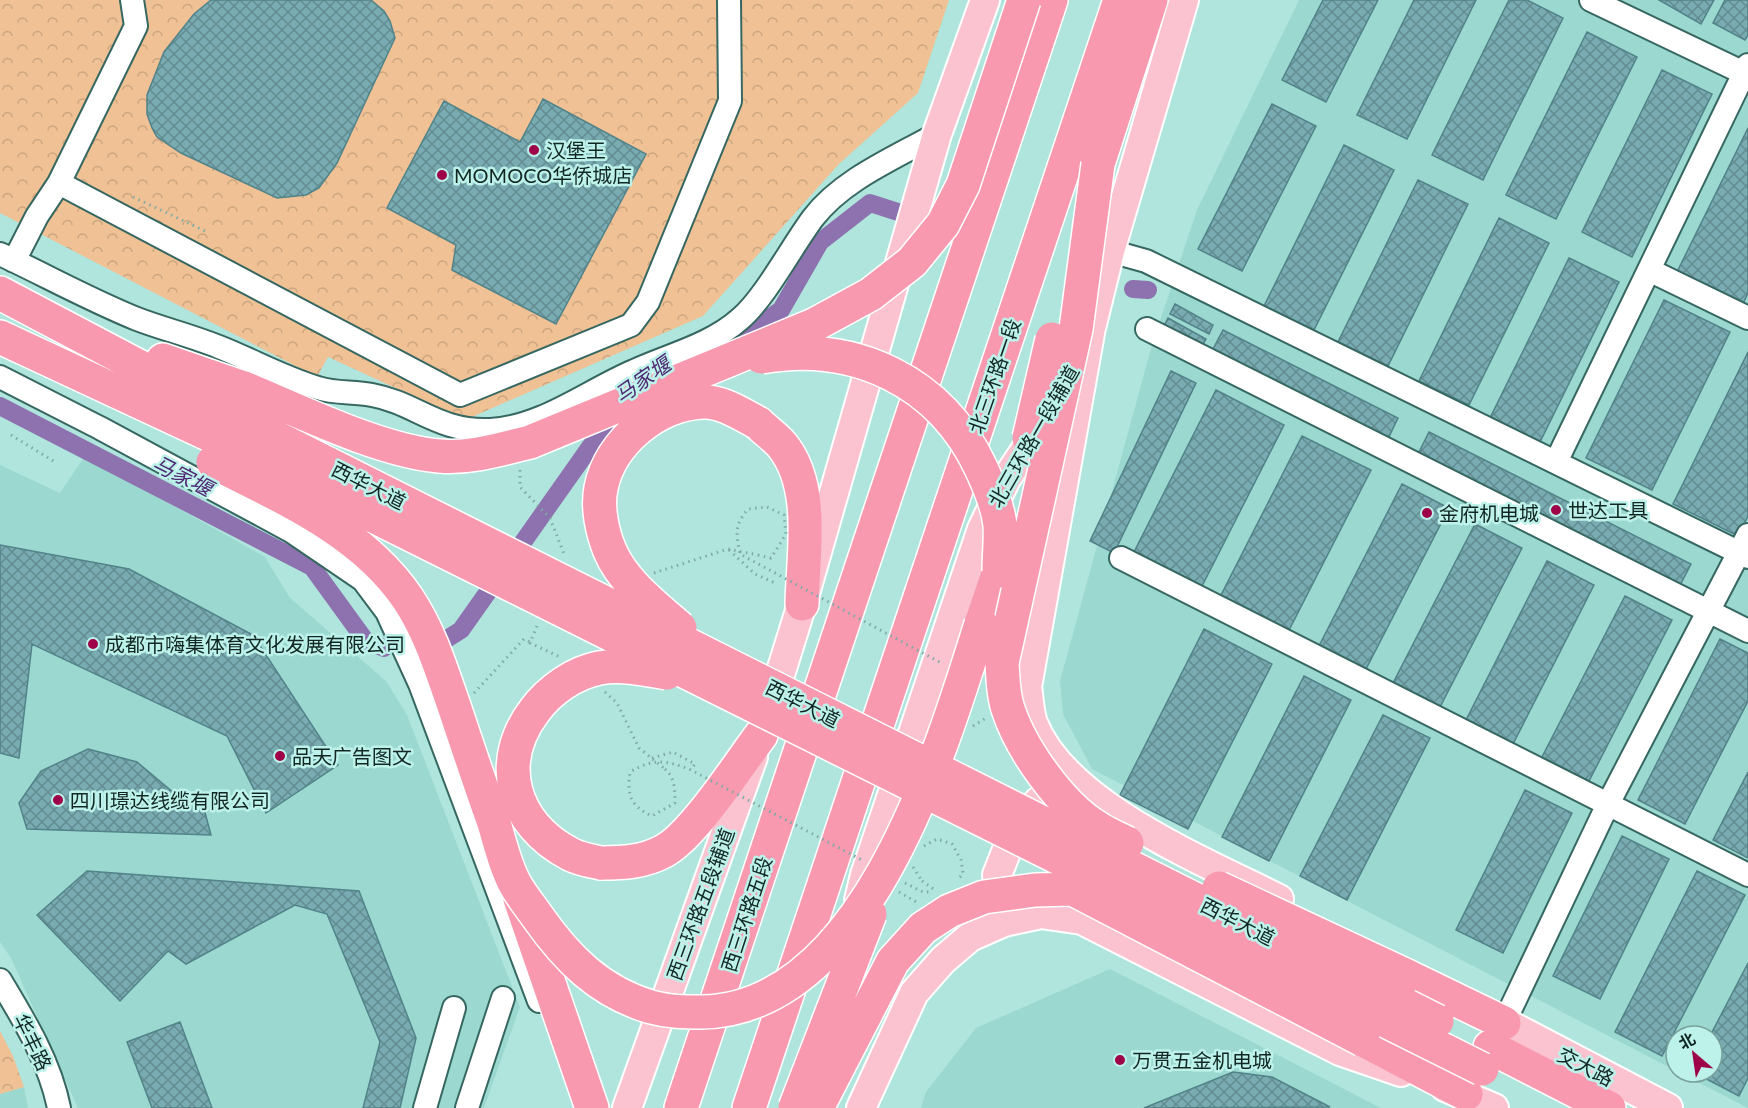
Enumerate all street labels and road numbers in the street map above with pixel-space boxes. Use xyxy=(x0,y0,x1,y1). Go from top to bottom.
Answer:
street label: 北三环路一段 xyxy=(963,315,1025,437)
street label: 北三环路一段辅道 xyxy=(983,361,1083,511)
street label: 西华大道 xyxy=(328,456,410,514)
street label: 西华大道 xyxy=(762,674,844,732)
street label: 西三环路五段辅道 xyxy=(661,825,739,983)
street label: 西三环路五段 xyxy=(716,853,776,975)
street label: 西华大道 xyxy=(1197,892,1279,950)
street label: 华丰路 xyxy=(9,1010,57,1074)
street label: 交大路 xyxy=(1554,1042,1618,1090)

